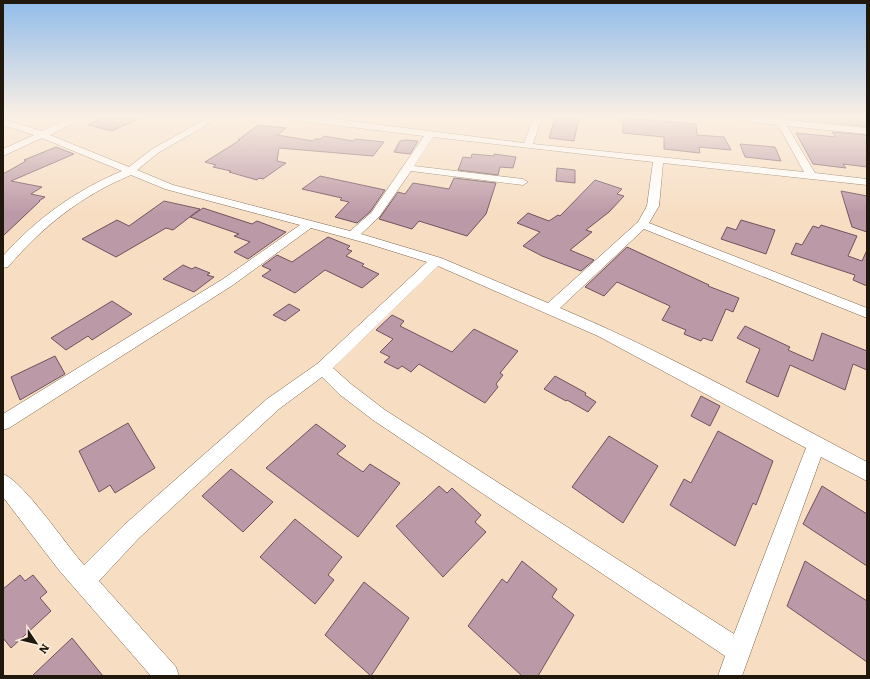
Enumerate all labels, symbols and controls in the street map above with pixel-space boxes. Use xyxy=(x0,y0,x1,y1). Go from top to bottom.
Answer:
north arrow xyxy=(16,623,56,663)
text: N xyxy=(36,641,54,658)

